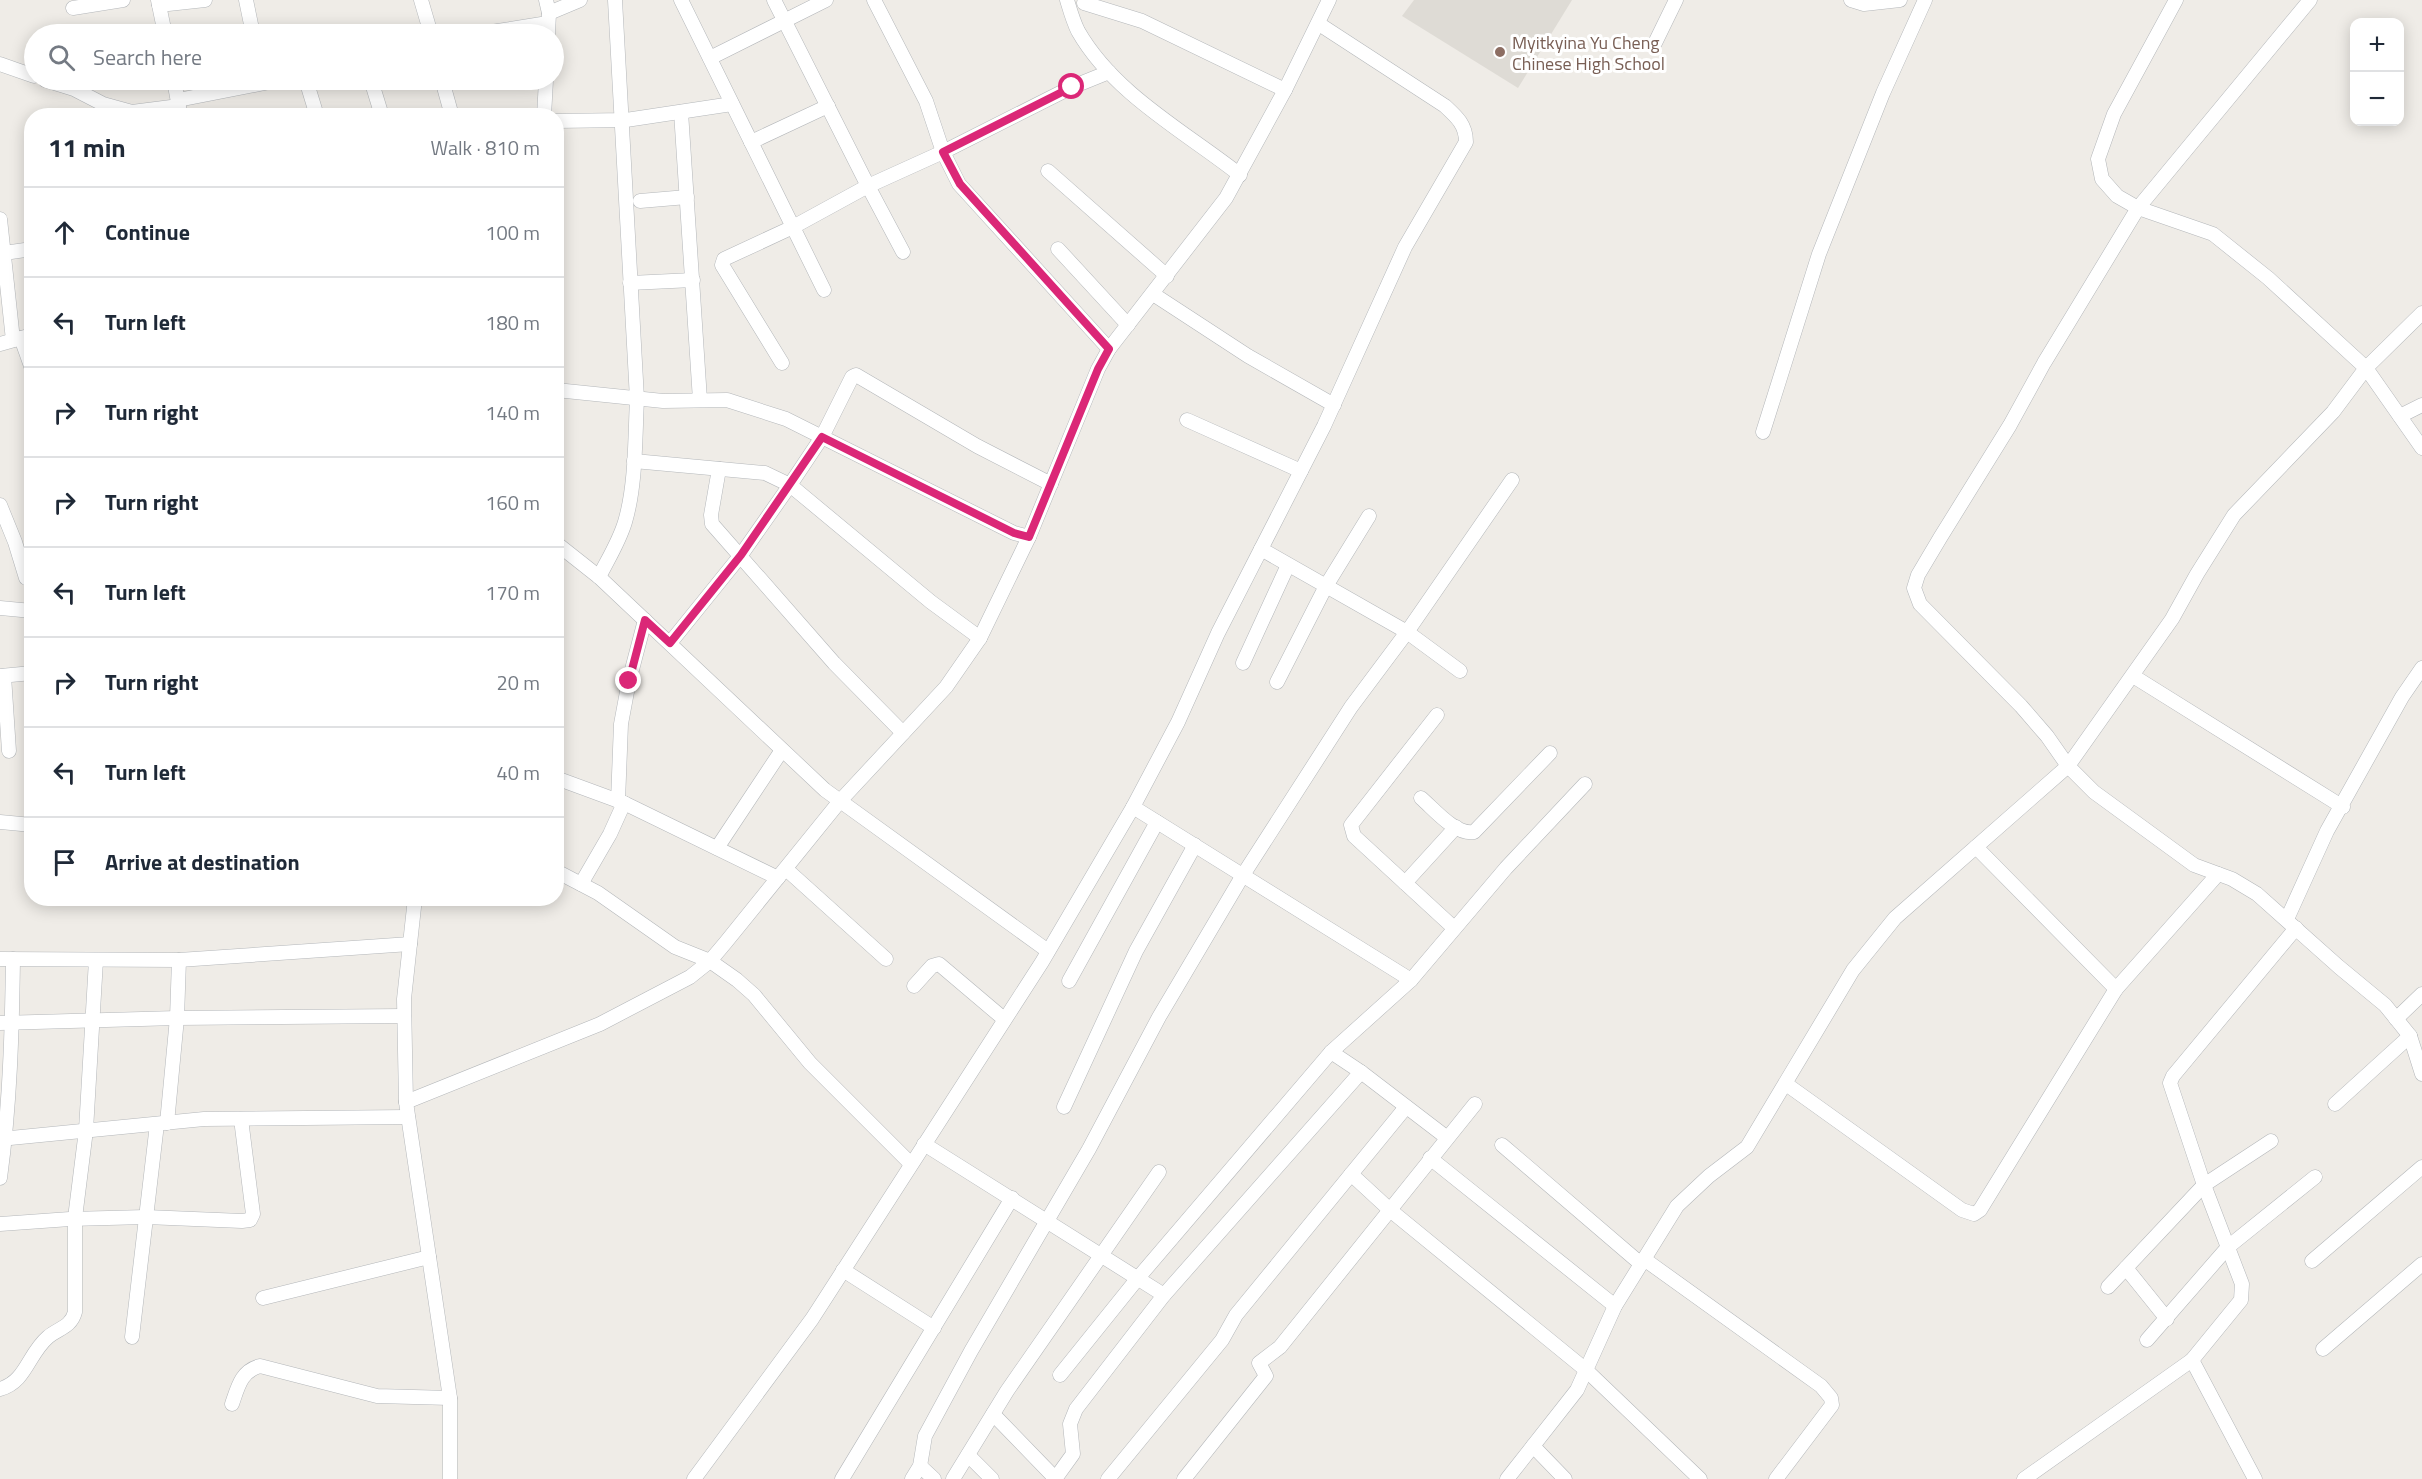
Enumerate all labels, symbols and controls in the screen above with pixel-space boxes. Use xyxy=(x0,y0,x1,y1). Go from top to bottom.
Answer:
map controls xyxy=(2350,18,2404,126)
button: + xyxy=(2350,18,2404,72)
search box xyxy=(24,24,564,90)
place label: Myitkyina Yu Cheng Chinese High School xyxy=(1512,29,1665,77)
text: Search here xyxy=(93,40,202,74)
icon: search xyxy=(45,41,78,74)
marker: Myitkyina Yu Cheng Chinese High School xyxy=(1493,45,1507,59)
button: − xyxy=(2350,72,2404,126)
route start xyxy=(1058,73,1084,99)
text: 11 min xyxy=(48,128,126,167)
text: Walk · 810 m xyxy=(431,132,540,163)
text: Continue xyxy=(105,215,190,249)
icon: ahead xyxy=(48,216,81,249)
text: 100 m xyxy=(485,217,540,248)
text: Turn left xyxy=(105,305,186,339)
icon: left xyxy=(48,306,81,339)
text: 180 m xyxy=(485,307,540,338)
text: Turn right xyxy=(105,395,199,429)
icon: right xyxy=(48,396,81,429)
text: 140 m xyxy=(485,397,540,428)
text: Turn right xyxy=(105,485,199,519)
icon: right xyxy=(48,486,81,519)
text: 160 m xyxy=(485,487,540,518)
text: Turn left xyxy=(105,575,186,609)
icon: left xyxy=(48,576,81,609)
text: 170 m xyxy=(485,577,540,608)
text: Turn right xyxy=(105,665,199,699)
icon: right xyxy=(48,666,81,699)
text: 20 m xyxy=(496,667,540,698)
route end xyxy=(615,667,641,693)
text: Turn left xyxy=(105,755,186,789)
icon: left xyxy=(48,756,81,789)
text: 40 m xyxy=(496,757,540,788)
text: Arrive at destination xyxy=(105,845,300,879)
icon: arrive xyxy=(48,846,81,879)

